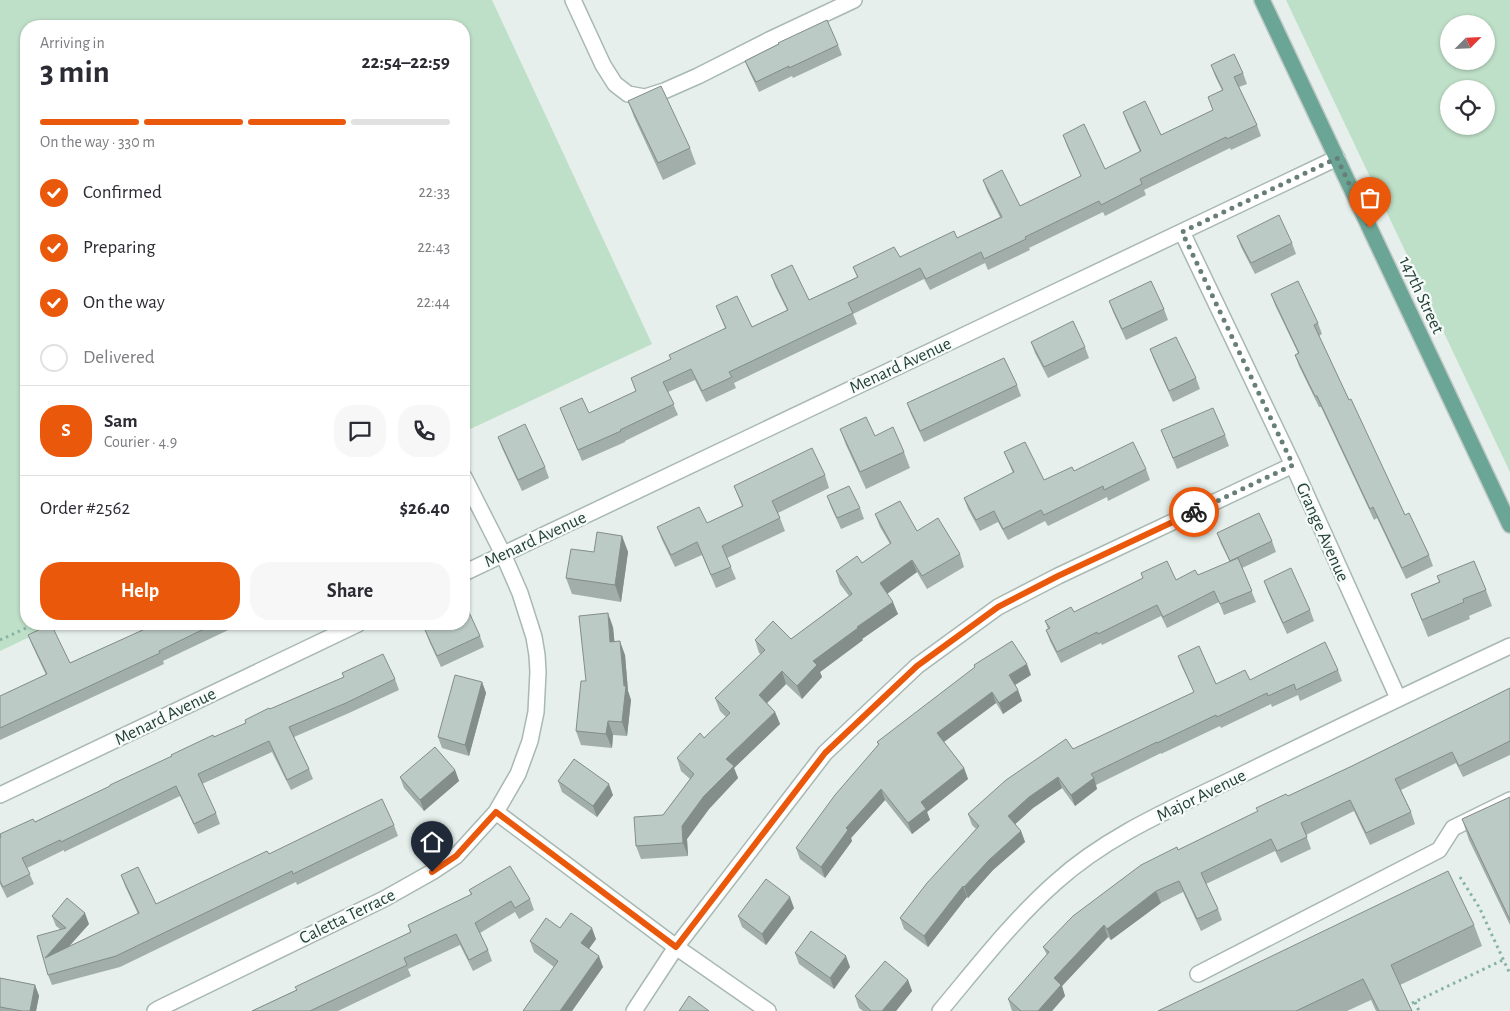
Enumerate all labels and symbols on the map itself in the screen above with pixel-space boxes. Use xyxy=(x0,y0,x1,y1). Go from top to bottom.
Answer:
north arrow xyxy=(1440,15,1495,70)
pin xyxy=(1349,177,1391,228)
street label: 147th Street xyxy=(1395,254,1447,337)
street label: Menard Avenue xyxy=(847,334,954,397)
street label: Grange Avenue xyxy=(1292,480,1352,584)
courier xyxy=(1169,487,1219,537)
street label: Menard Avenue xyxy=(482,508,589,571)
street label: Menard Avenue xyxy=(112,685,219,749)
street label: Major Avenue xyxy=(1154,767,1249,825)
pin xyxy=(411,821,453,872)
street label: Caletta Terrace xyxy=(297,886,398,948)

